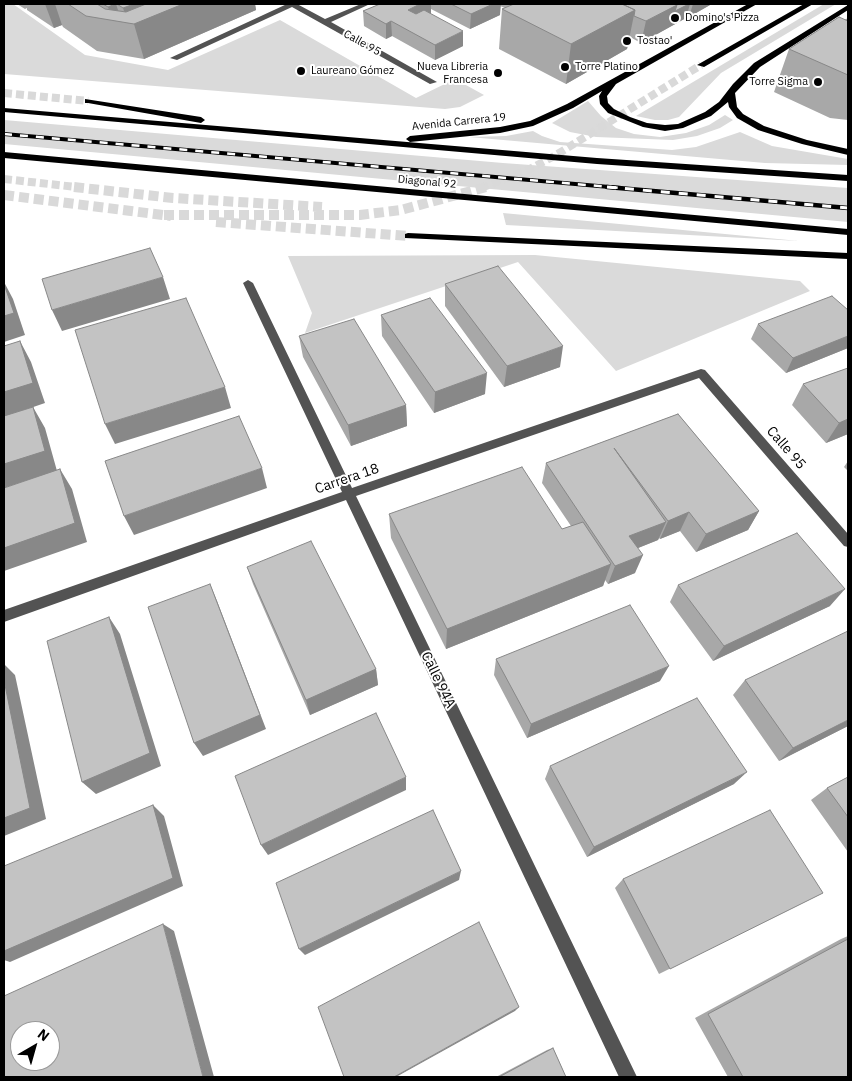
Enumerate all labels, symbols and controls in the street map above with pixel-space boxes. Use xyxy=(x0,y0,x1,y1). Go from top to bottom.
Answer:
place label: Domino's Pizza xyxy=(685,11,759,25)
marker: Domino's Pizza xyxy=(669,12,681,24)
street label: Calle 95 xyxy=(341,27,383,59)
place label: Tostao' xyxy=(637,34,672,48)
marker: Tostao' xyxy=(621,35,633,47)
place label: Nueva Libreria Francesa xyxy=(417,60,488,86)
place label: Torre Platino xyxy=(575,60,638,74)
marker: Torre Platino xyxy=(559,61,571,73)
place label: Laureano Gómez xyxy=(311,64,394,78)
marker: Laureano Gómez xyxy=(295,65,307,77)
marker: Nueva Libreria Francesa xyxy=(492,67,504,79)
place label: Torre Sigma xyxy=(749,75,808,89)
marker: Torre Sigma xyxy=(812,76,824,88)
street label: Avenida Carrera 19 xyxy=(411,110,507,134)
street label: Diagonal 92 xyxy=(397,173,457,191)
street label: Calle 95 xyxy=(763,423,809,473)
street label: Carrera 18 xyxy=(313,460,381,498)
street label: Calle 94A xyxy=(417,649,459,711)
north arrow xyxy=(10,1021,60,1071)
text: N xyxy=(34,1025,53,1045)

